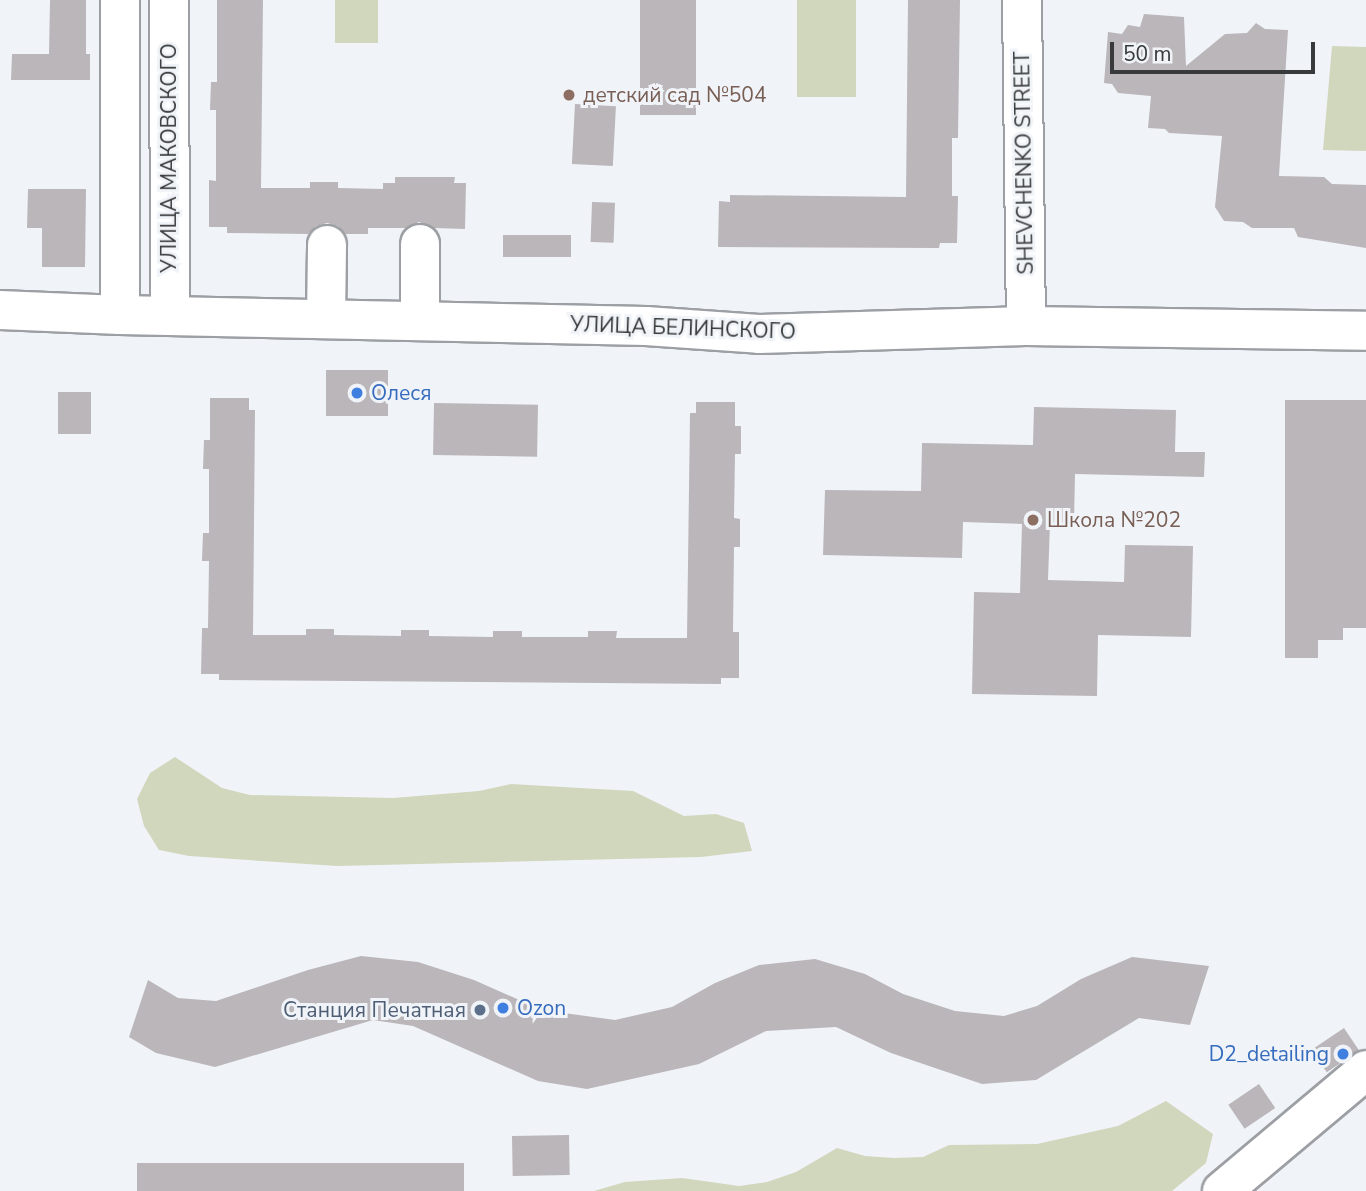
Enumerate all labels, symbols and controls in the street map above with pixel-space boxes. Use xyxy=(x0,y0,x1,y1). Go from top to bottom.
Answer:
scale bar xyxy=(1114,28,1319,72)
text: 50 m xyxy=(1123,40,1172,68)
street label: УЛИЦА МАКОВСКОГО xyxy=(156,43,182,273)
street label: SHEVCHENKO STREET xyxy=(1009,51,1039,275)
place label: детский сад №504 xyxy=(583,82,767,108)
marker: детский сад №504 xyxy=(561,87,577,103)
street label: УЛИЦА БЕЛИНСКОГО xyxy=(570,311,796,345)
place label: Олеся xyxy=(371,380,432,406)
marker: Олеся xyxy=(349,385,365,401)
place label: Школа №202 xyxy=(1047,507,1181,533)
marker: Школа №202 xyxy=(1025,512,1041,528)
place label: Ozon xyxy=(517,995,566,1021)
place label: Станция Печатная xyxy=(283,997,466,1023)
marker: Ozon xyxy=(495,1000,511,1016)
marker: Станция Печатная xyxy=(472,1002,488,1018)
place label: D2_detailing xyxy=(1209,1041,1329,1067)
marker: D2_detailing xyxy=(1335,1046,1351,1062)

